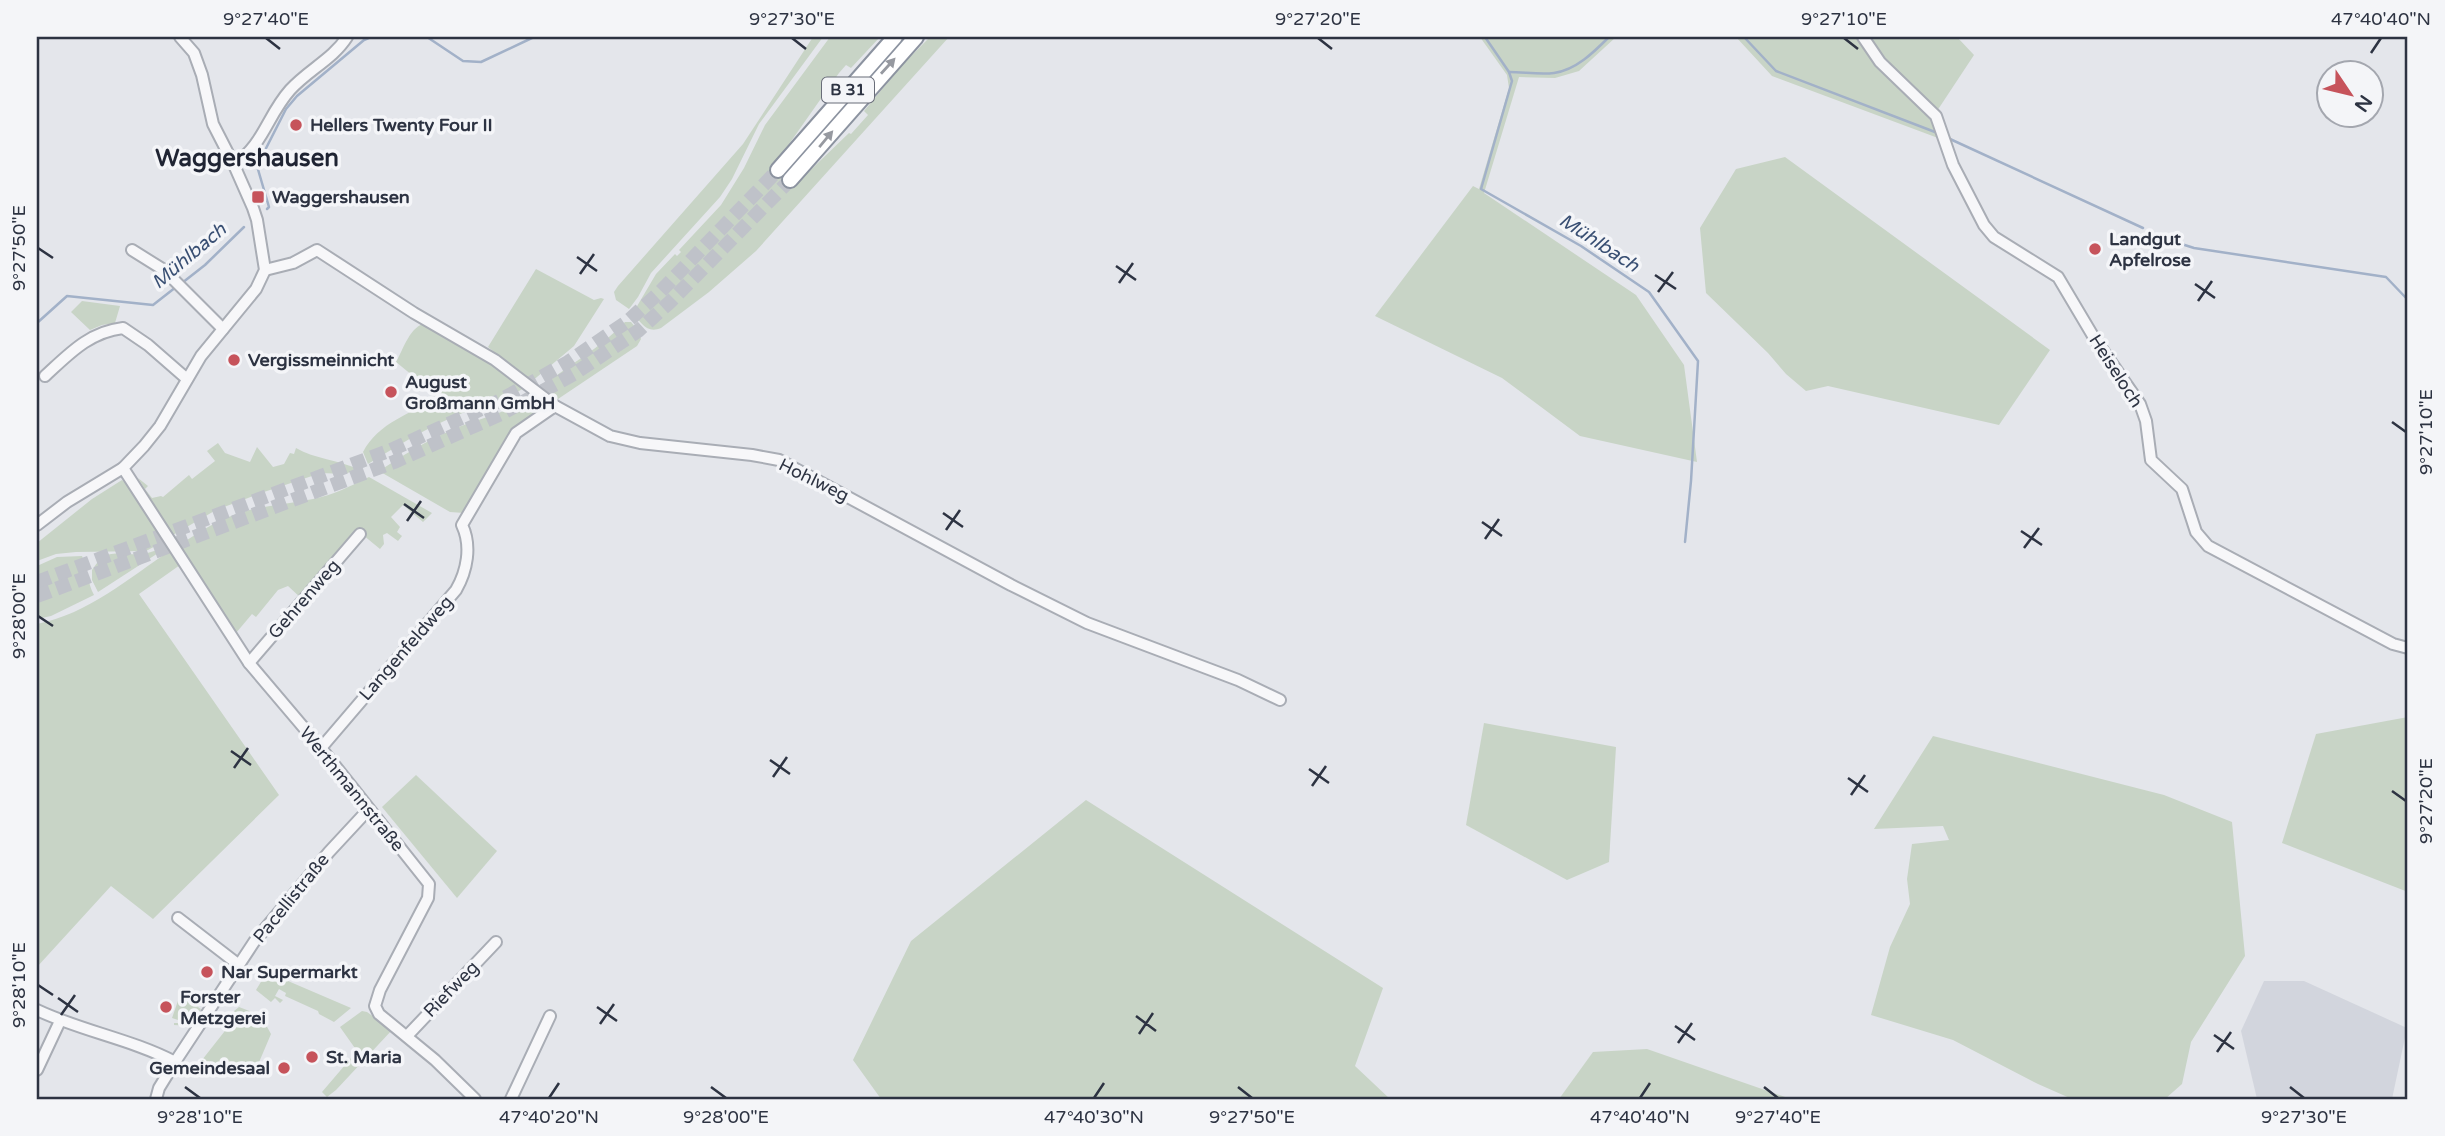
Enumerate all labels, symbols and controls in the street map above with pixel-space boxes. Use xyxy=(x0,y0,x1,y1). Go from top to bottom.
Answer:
text: 9°27'40"E xyxy=(223,8,309,30)
text: 9°27'30"E xyxy=(749,8,835,30)
text: 9°27'20"E xyxy=(1275,8,1361,30)
text: 9°27'10"E xyxy=(1801,8,1887,30)
text: 47°40'40"N xyxy=(2331,8,2431,30)
one-way arrow xyxy=(880,57,896,75)
north arrow xyxy=(2316,60,2386,130)
road number: B 31 xyxy=(822,78,874,102)
text: N xyxy=(2350,91,2376,116)
place label: Hellers Twenty Four II xyxy=(310,114,493,136)
marker: Hellers Twenty Four II xyxy=(288,117,304,133)
one-way arrow xyxy=(818,130,833,147)
district label: Waggershausen xyxy=(155,144,339,173)
place label: Waggershausen xyxy=(272,186,410,208)
marker: Waggershausen xyxy=(250,189,266,205)
text: 9°27'50"E xyxy=(8,205,30,291)
water label: Mühlbach xyxy=(1555,209,1643,277)
water label: Mühlbach xyxy=(147,218,231,293)
place label: Landgut Apfelrose xyxy=(2109,228,2191,271)
marker: Landgut Apfelrose xyxy=(2087,241,2103,257)
street label: Heiseloch xyxy=(2084,330,2148,412)
place label: Vergissmeinnicht xyxy=(248,349,394,371)
marker: Vergissmeinnicht xyxy=(226,352,242,368)
place label: August Großmann GmbH xyxy=(405,371,555,414)
marker: August Großmann GmbH xyxy=(383,384,399,400)
text: 9°27'10"E xyxy=(2415,389,2437,475)
street label: Hohlweg xyxy=(775,454,853,506)
street label: Gehrenweg xyxy=(264,555,344,643)
text: 9°28'00"E xyxy=(8,573,30,659)
street label: Langenfeldweg xyxy=(354,591,458,705)
street label: Werthmannstraße xyxy=(295,722,409,856)
text: 9°27'20"E xyxy=(2415,758,2437,844)
street label: Pacellistraße xyxy=(248,849,334,947)
text: 9°28'10"E xyxy=(8,942,30,1028)
street label: Riefweg xyxy=(419,956,483,1022)
place label: Nar Supermarkt xyxy=(221,961,358,983)
marker: Nar Supermarkt xyxy=(199,964,215,980)
place label: Forster Metzgerei xyxy=(180,986,266,1029)
marker: Forster Metzgerei xyxy=(158,999,174,1015)
place label: St. Maria xyxy=(326,1046,402,1068)
marker: St. Maria xyxy=(304,1049,320,1065)
place label: Gemeindesaal xyxy=(149,1057,270,1079)
marker: Gemeindesaal xyxy=(276,1060,292,1076)
text: 9°28'10"E xyxy=(157,1106,243,1128)
text: 47°40'20"N xyxy=(499,1106,599,1128)
text: 9°28'00"E xyxy=(683,1106,769,1128)
text: 47°40'30"N xyxy=(1044,1106,1144,1128)
text: 9°27'50"E xyxy=(1209,1106,1295,1128)
text: 47°40'40"N xyxy=(1590,1106,1690,1128)
text: 9°27'40"E xyxy=(1735,1106,1821,1128)
text: 9°27'30"E xyxy=(2261,1106,2347,1128)

